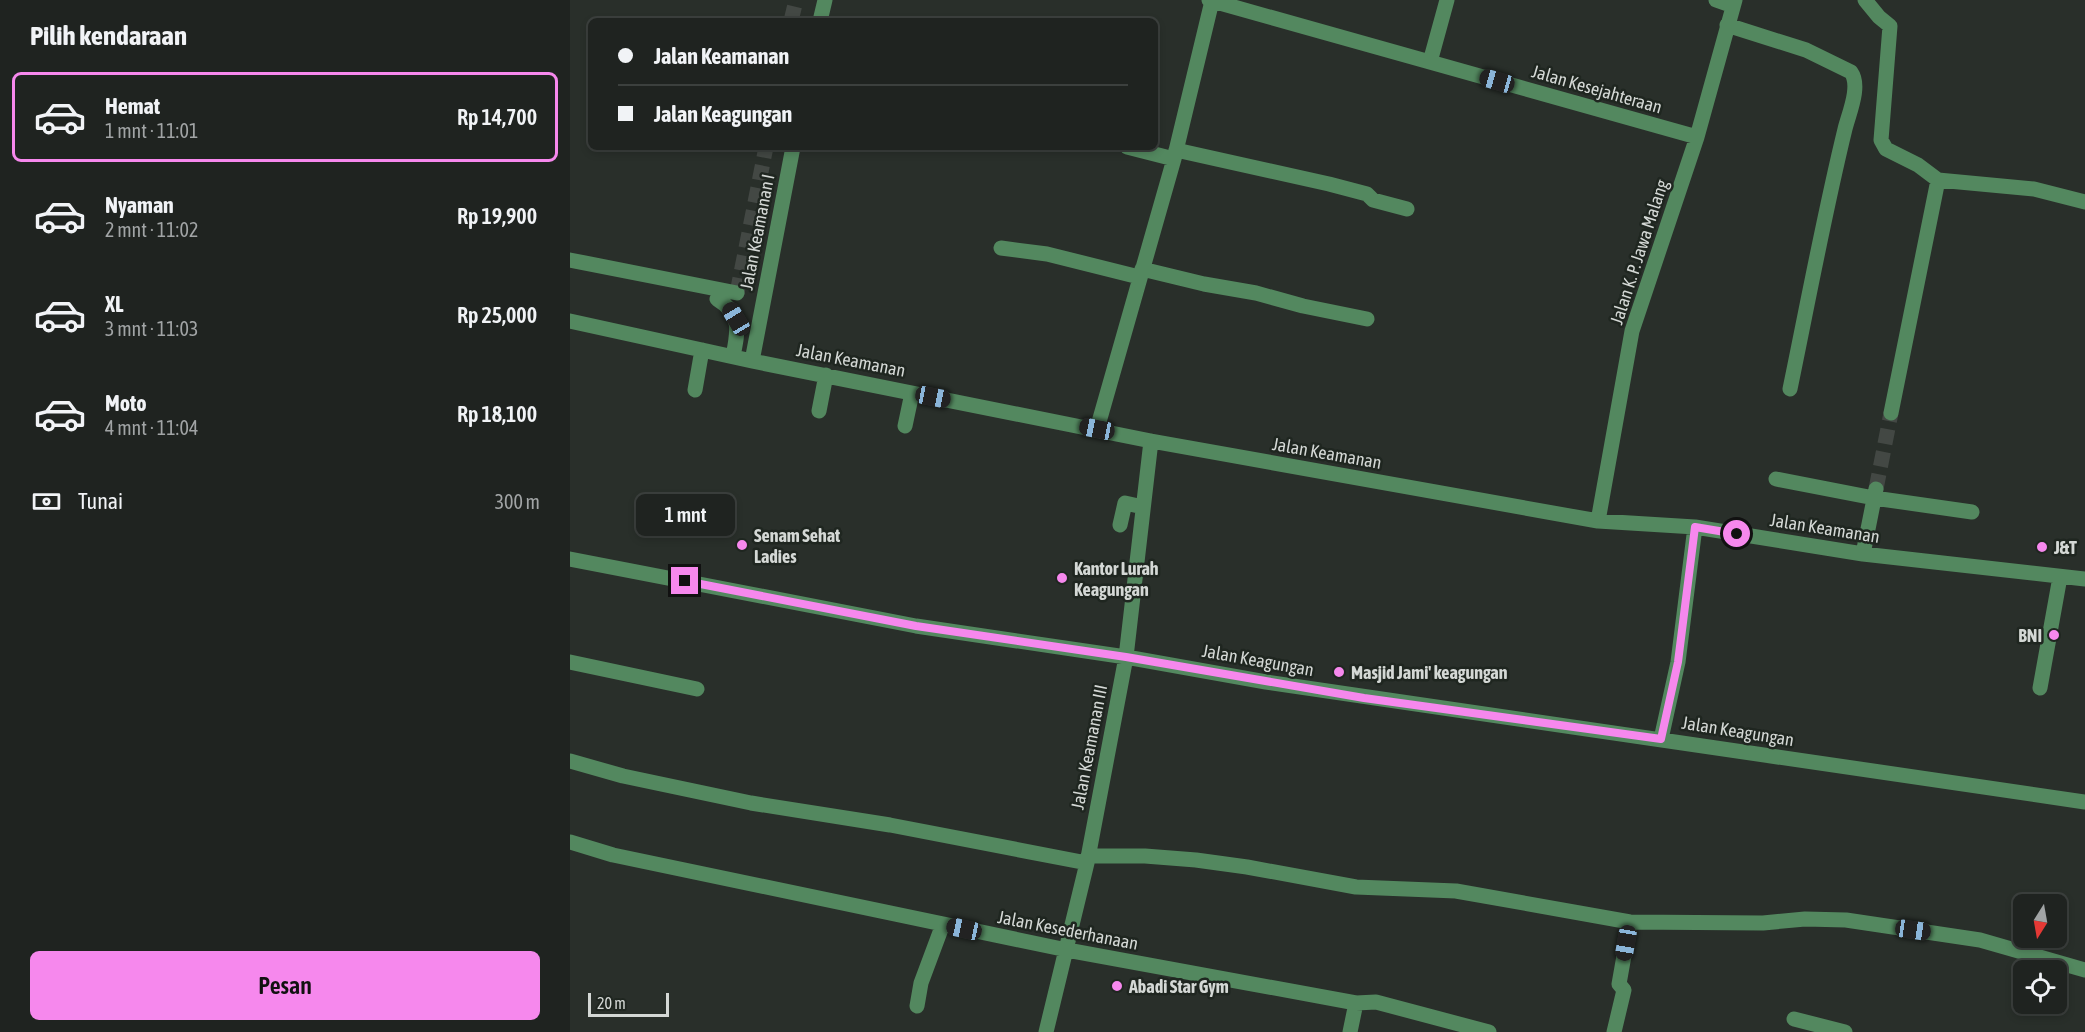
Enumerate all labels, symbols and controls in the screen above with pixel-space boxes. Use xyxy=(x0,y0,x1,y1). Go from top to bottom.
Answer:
text: Pilih kendaraan xyxy=(30,20,187,51)
text: Jalan Keamanan xyxy=(654,43,789,69)
street label: Jalan Kesejahteraan xyxy=(1529,60,1665,118)
car xyxy=(1477,67,1517,95)
icon: car xyxy=(33,90,87,144)
text: Hemat xyxy=(105,93,160,119)
text: Jalan Keagungan xyxy=(654,101,792,127)
text: Rp 14,700 xyxy=(457,104,537,130)
text: 1 mnt · 11:01 xyxy=(105,119,198,142)
street label: Jalan Keamanan I xyxy=(735,172,779,292)
street label: Jalan K. P. Jawa Malang xyxy=(1606,177,1672,327)
icon: car xyxy=(33,189,87,243)
text: Nyaman xyxy=(105,192,174,218)
text: Rp 19,900 xyxy=(457,203,537,229)
text: 2 mnt · 11:02 xyxy=(105,218,198,241)
icon: car xyxy=(33,288,87,342)
text: XL xyxy=(105,291,123,317)
car xyxy=(719,299,753,339)
text: Rp 25,000 xyxy=(457,302,537,328)
text: 3 mnt · 11:03 xyxy=(105,317,198,340)
street label: Jalan Keamanan xyxy=(795,339,907,381)
car xyxy=(914,385,952,409)
icon: car xyxy=(33,387,87,441)
text: Moto xyxy=(105,390,147,416)
text: Rp 18,100 xyxy=(457,401,537,427)
text: 4 mnt · 11:04 xyxy=(105,416,198,439)
car xyxy=(1078,417,1116,441)
street label: Jalan Keamanan xyxy=(1271,433,1383,473)
icon: cash xyxy=(30,485,63,518)
text: Tunai xyxy=(78,488,123,514)
text: 300 m xyxy=(495,490,540,513)
callout: 1 mnt xyxy=(636,494,734,536)
text: 1 mnt xyxy=(665,503,707,526)
street label: Jalan Keamanan xyxy=(1769,509,1881,547)
route start xyxy=(1723,520,1750,547)
place label: Senam Sehat Ladies xyxy=(754,525,841,567)
place label: J&T xyxy=(2053,537,2077,558)
marker: Senam Sehat Ladies xyxy=(735,538,749,552)
marker: J&T xyxy=(2035,540,2049,554)
place label: Kantor Lurah Keagungan xyxy=(1074,558,1159,600)
route end xyxy=(671,567,698,594)
marker: Kantor Lurah Keagungan xyxy=(1055,571,1069,585)
place label: BNI xyxy=(2018,625,2042,646)
marker: BNI xyxy=(2047,628,2061,642)
street label: Jalan Keagungan xyxy=(1200,640,1316,680)
place label: Masjid Jami' keagungan xyxy=(1351,662,1508,683)
marker: Masjid Jami' keagungan xyxy=(1332,665,1346,679)
street label: Jalan Keamanan III xyxy=(1067,683,1111,811)
street label: Jalan Keagungan xyxy=(1680,712,1796,750)
north arrow xyxy=(2013,894,2067,948)
map controls xyxy=(2013,894,2067,1014)
street label: Jalan Kesederhanaan xyxy=(996,906,1140,954)
car xyxy=(945,916,983,942)
car xyxy=(1894,919,1932,941)
car xyxy=(1614,924,1638,962)
button: Pesan xyxy=(30,951,540,1020)
button: locate xyxy=(2013,960,2067,1014)
place label: Abadi Star Gym xyxy=(1128,976,1229,997)
marker: Abadi Star Gym xyxy=(1110,979,1124,993)
scale bar xyxy=(588,990,669,1018)
text: 20 m xyxy=(597,994,626,1012)

